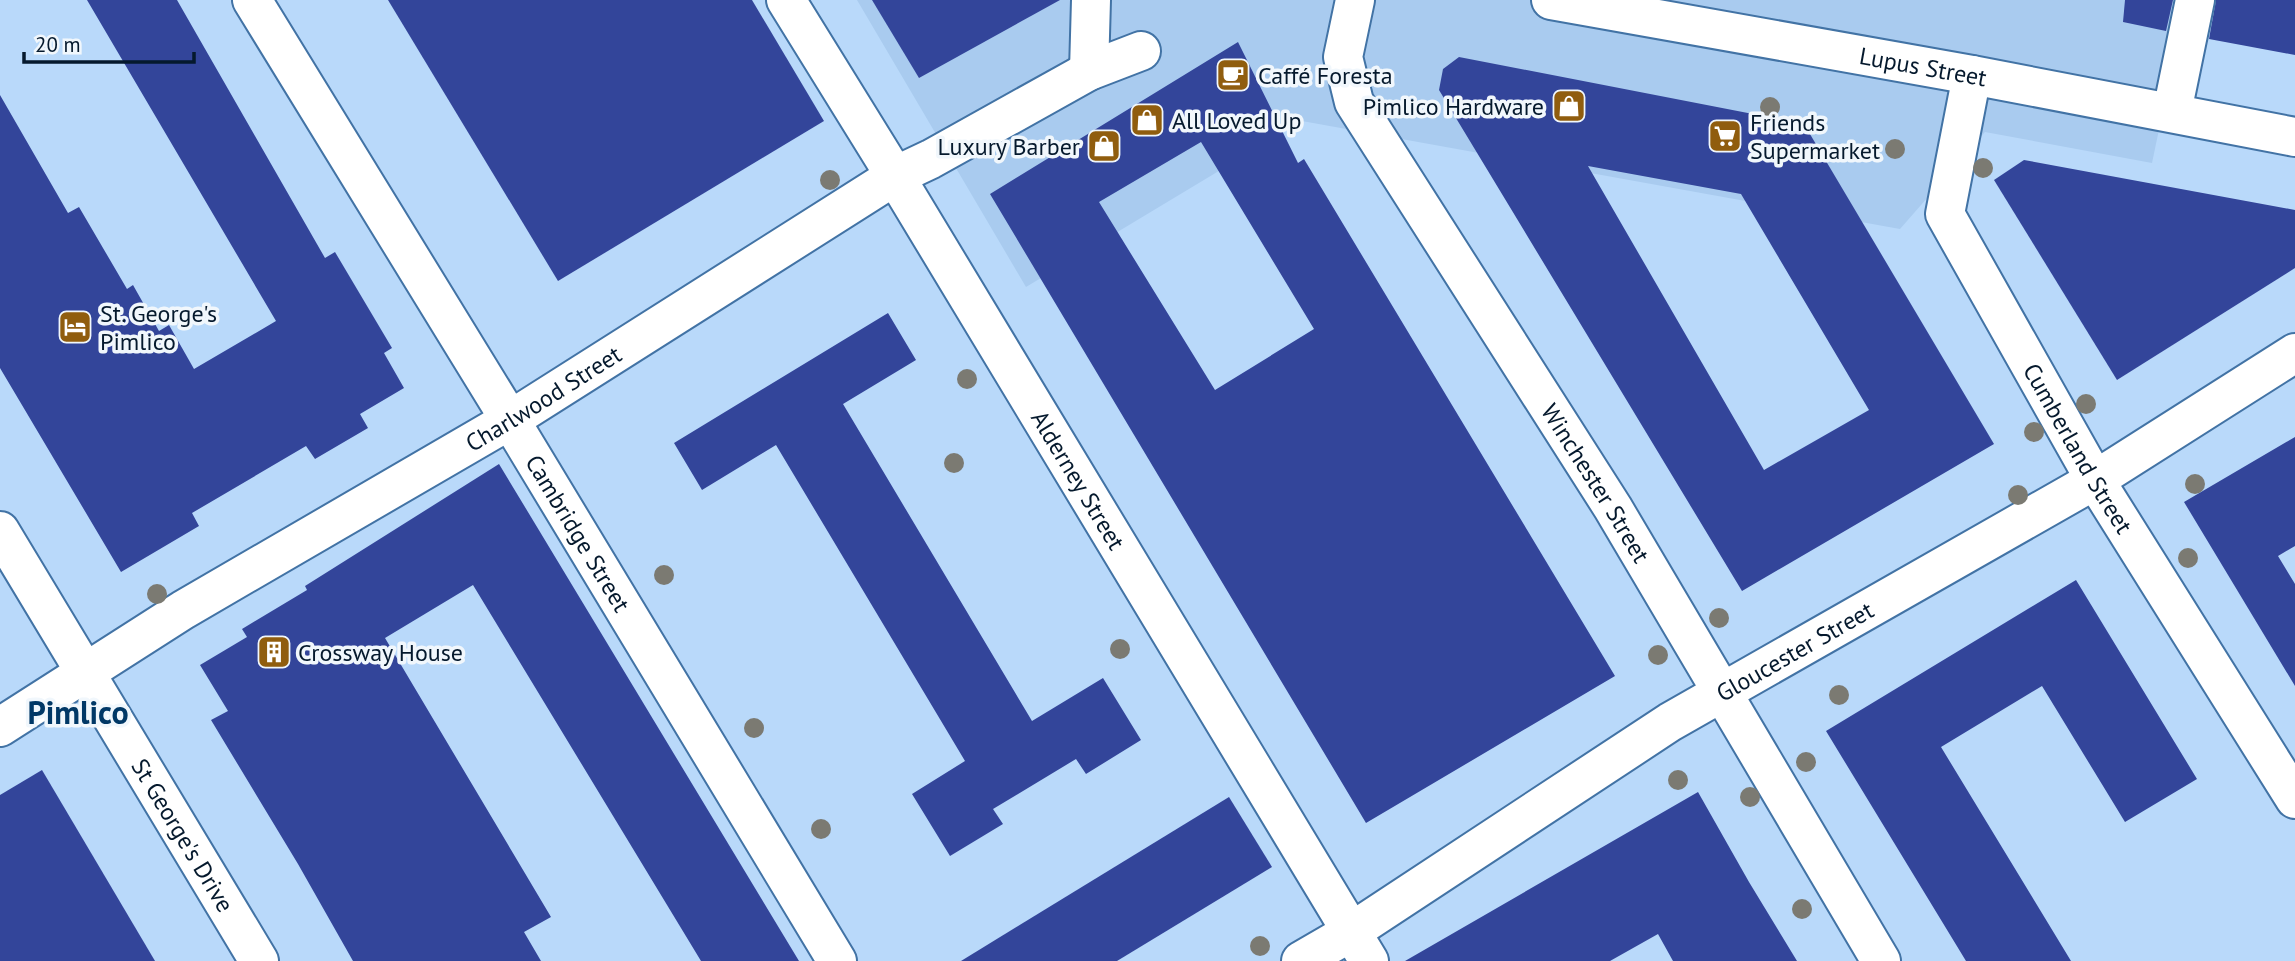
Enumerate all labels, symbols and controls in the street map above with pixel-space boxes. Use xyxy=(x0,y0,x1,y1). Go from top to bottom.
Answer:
scale bar xyxy=(24,21,194,65)
text: 20 m xyxy=(35,31,81,58)
street label: Lupus Street xyxy=(1857,40,1989,93)
cafe icon: Caffé Foresta xyxy=(1214,56,1252,94)
place label: Caffé Foresta xyxy=(1258,60,1393,91)
shop icon: Pimlico Hardware xyxy=(1550,87,1588,125)
place label: Pimlico Hardware xyxy=(1363,91,1544,122)
shop icon: All Loved Up xyxy=(1128,101,1166,139)
place label: All Loved Up xyxy=(1172,105,1301,136)
place label: Friends Supermarket xyxy=(1750,107,1880,166)
supermarket icon: Friends Supermarket xyxy=(1706,117,1744,155)
shop icon: Luxury Barber xyxy=(1085,127,1123,165)
place label: Luxury Barber xyxy=(938,131,1080,162)
place label: St. George's Pimlico xyxy=(100,298,217,357)
hotel icon: St. George's Pimlico xyxy=(56,308,94,346)
street label: Charlwood Street xyxy=(460,338,627,458)
street label: Cumberland Street xyxy=(2017,358,2140,539)
street label: Winchester Street xyxy=(1535,398,1657,568)
street label: Alderney Street xyxy=(1025,405,1132,555)
street label: Cambridge Street xyxy=(519,449,638,617)
street label: Gloucester Street xyxy=(1710,594,1879,708)
building icon: Crossway House xyxy=(255,633,293,671)
place label: Crossway House xyxy=(298,637,463,668)
district label: Pimlico xyxy=(27,691,129,733)
street label: St George's Drive xyxy=(125,753,241,918)

